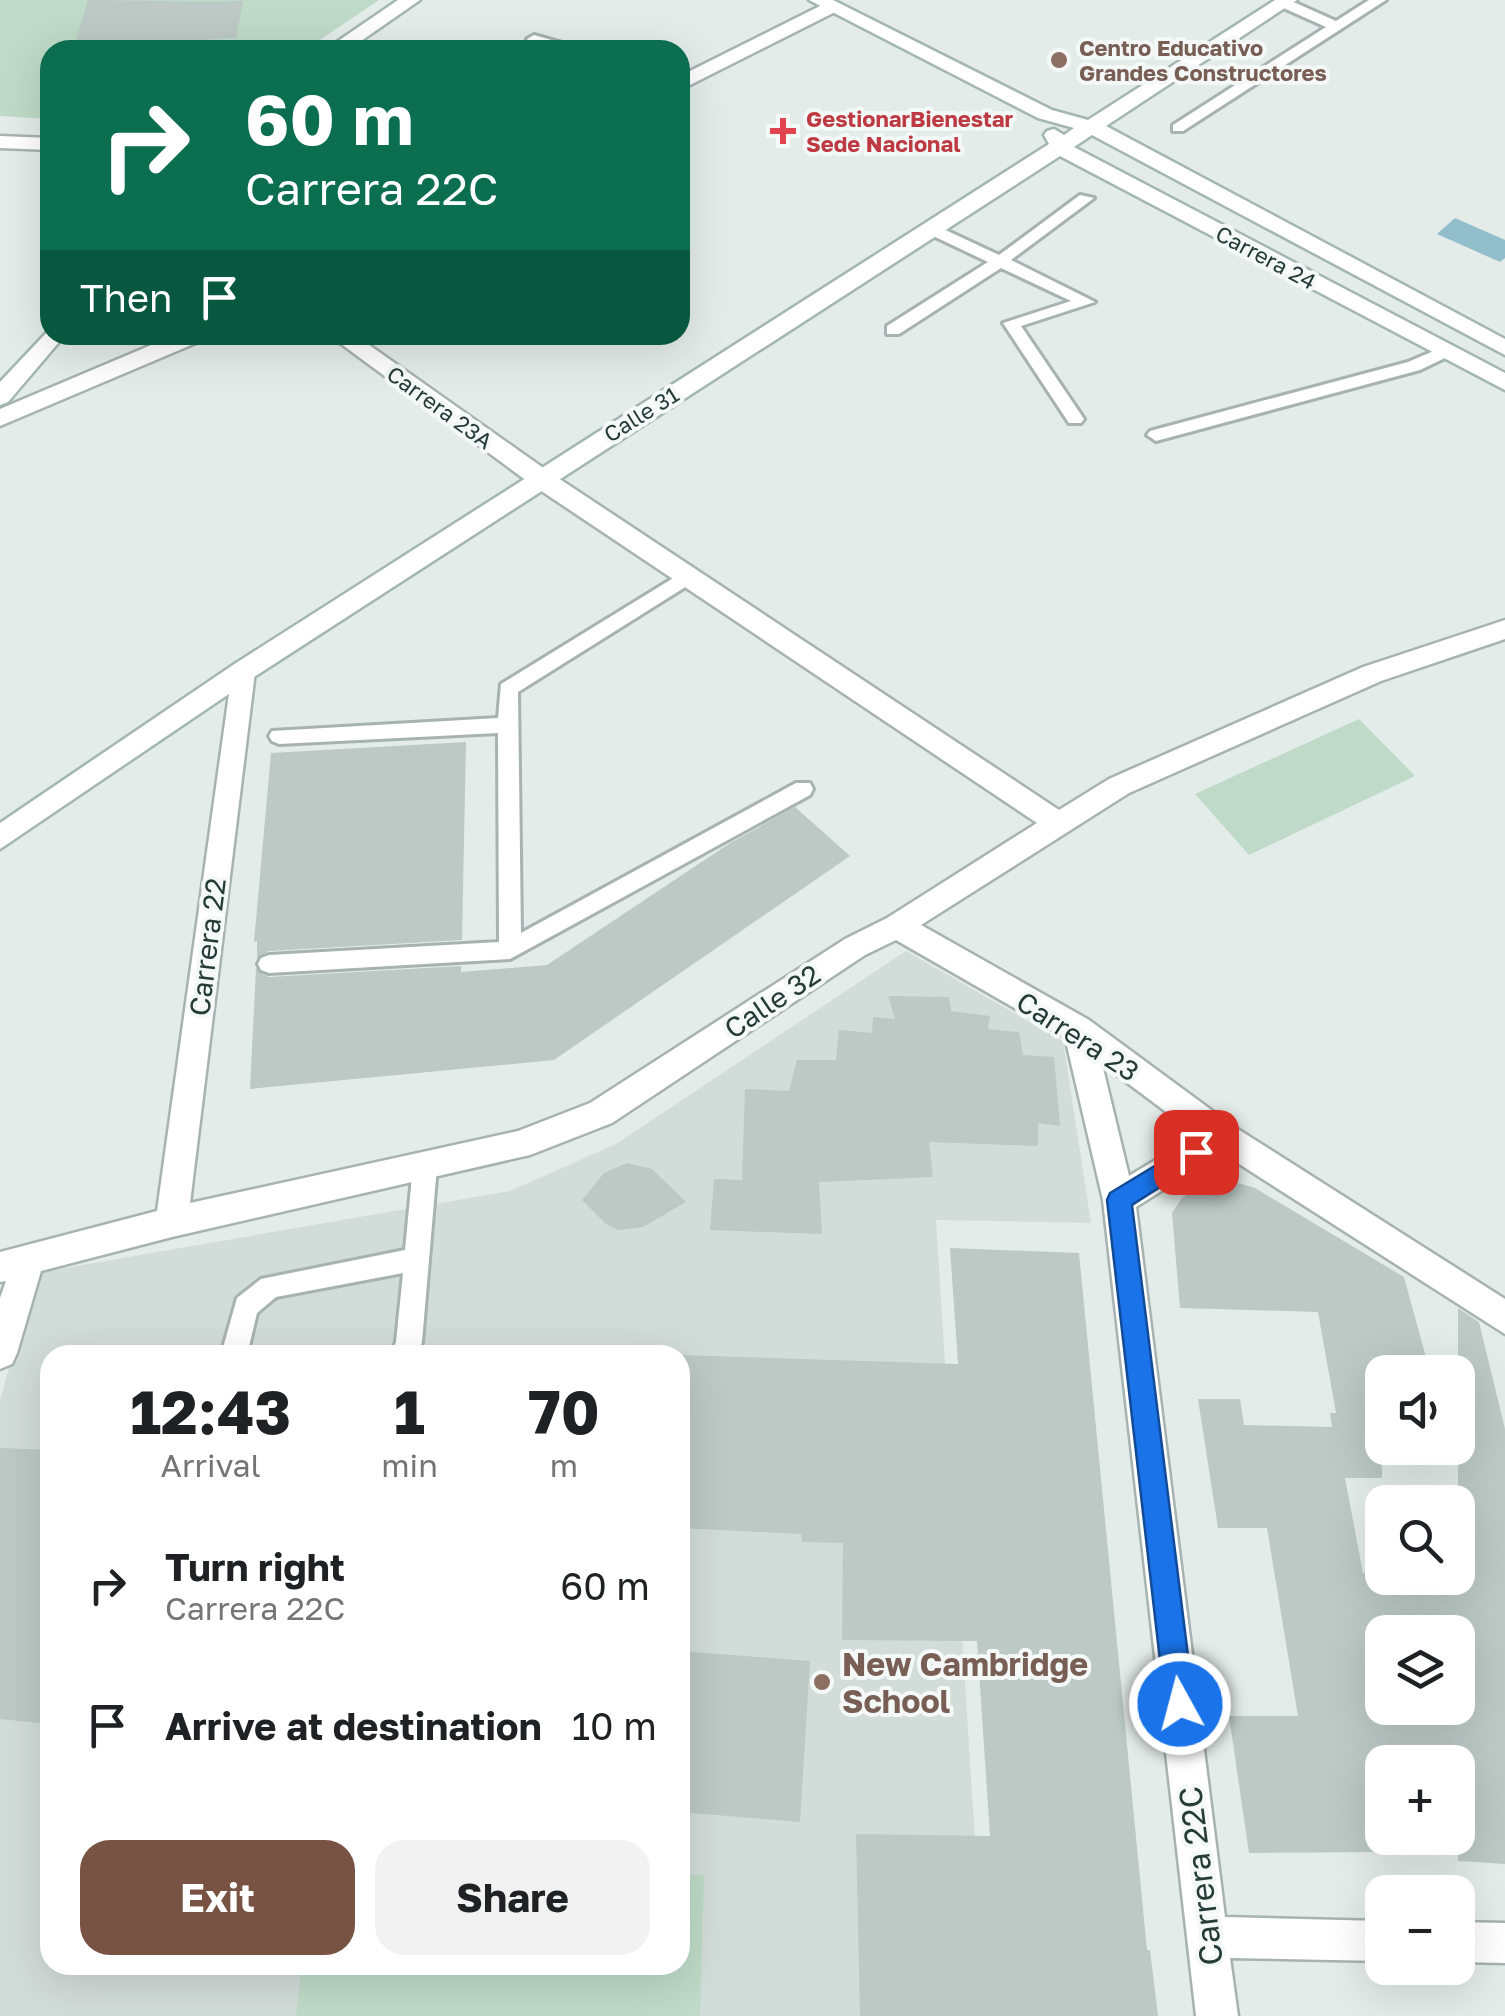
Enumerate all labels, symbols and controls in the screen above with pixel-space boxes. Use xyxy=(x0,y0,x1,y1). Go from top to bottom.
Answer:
place label: Centro Educativo Grandes Constructores xyxy=(1079,34,1327,86)
marker: Centro Educativo Grandes Constructores xyxy=(1048,49,1070,71)
text: 60 m xyxy=(245,76,414,160)
icon: right xyxy=(80,80,210,210)
place label: GestionarBienestar Sede Nacional xyxy=(806,105,1014,157)
marker: GestionarBienestar Sede Nacional xyxy=(770,118,796,144)
text: Carrera 22C xyxy=(245,161,498,215)
street label: Carrera 24 xyxy=(1211,219,1321,295)
icon: arrive xyxy=(192,270,247,325)
text: Then xyxy=(80,275,172,320)
street label: Carrera 23A xyxy=(382,360,498,454)
street label: Calle 31 xyxy=(599,380,684,447)
street label: Carrera 22 xyxy=(182,876,232,1018)
street label: Calle 32 xyxy=(718,957,826,1045)
street label: Carrera 23 xyxy=(1011,984,1145,1088)
pin xyxy=(1154,1110,1239,1195)
icon: arrive xyxy=(1169,1125,1224,1180)
map controls xyxy=(1365,1355,1475,1985)
button: sound xyxy=(1365,1355,1475,1465)
text: 12:43 xyxy=(130,1375,291,1447)
text: 1 xyxy=(394,1375,425,1447)
text: 70 xyxy=(528,1375,600,1447)
text: Arrival xyxy=(160,1446,261,1484)
text: min xyxy=(381,1446,438,1484)
text: m xyxy=(550,1446,578,1484)
button: search xyxy=(1365,1485,1475,1595)
text: Turn right xyxy=(165,1544,345,1589)
icon: right xyxy=(80,1558,135,1613)
text: 60 m xyxy=(560,1563,650,1608)
text: Carrera 22C xyxy=(165,1589,345,1627)
button: layers xyxy=(1365,1615,1475,1725)
place label: New Cambridge School xyxy=(842,1645,1088,1720)
position arrow xyxy=(1128,1652,1232,1756)
marker: New Cambridge School xyxy=(811,1671,833,1693)
icon: arrive xyxy=(80,1698,135,1753)
text: Arrive at destination xyxy=(165,1703,542,1748)
text: 10 m xyxy=(572,1703,657,1748)
button: + xyxy=(1365,1745,1475,1855)
street label: Carrera 22C xyxy=(1170,1784,1230,1968)
button: Exit xyxy=(80,1840,355,1955)
button: Share xyxy=(375,1840,650,1955)
button: − xyxy=(1365,1875,1475,1985)

